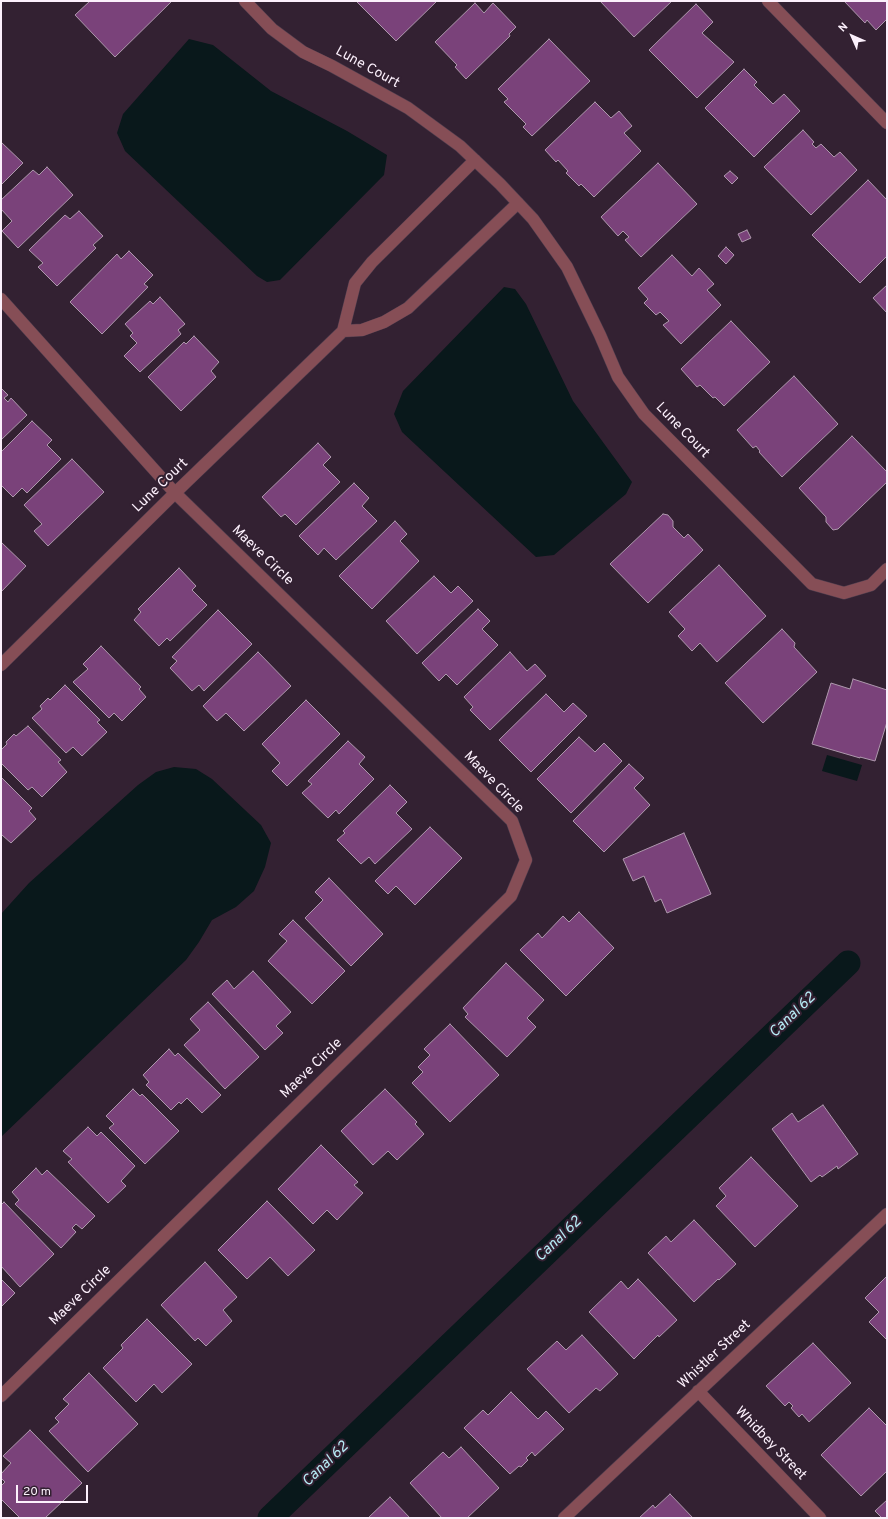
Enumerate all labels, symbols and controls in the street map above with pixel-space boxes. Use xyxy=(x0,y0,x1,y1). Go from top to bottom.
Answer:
north arrow xyxy=(832,16,872,56)
text: N xyxy=(836,20,851,35)
street label: Lune Court xyxy=(332,44,402,92)
street label: Lune Court xyxy=(651,400,713,462)
street label: Lune Court xyxy=(130,455,192,517)
street label: Maeve Circle xyxy=(228,522,296,590)
street label: Maeve Circle xyxy=(459,749,527,817)
water label: Canal 62 xyxy=(766,990,820,1042)
street label: Maeve Circle xyxy=(278,1035,346,1103)
water label: Canal 62 xyxy=(532,1214,586,1266)
street label: Maeve Circle xyxy=(47,1262,115,1330)
street label: Whistler Street xyxy=(675,1317,755,1393)
street label: Whidbey Street xyxy=(731,1404,809,1484)
water label: Canal 62 xyxy=(299,1439,353,1491)
scale bar xyxy=(18,1477,90,1503)
text: 20 m xyxy=(23,1484,51,1500)

